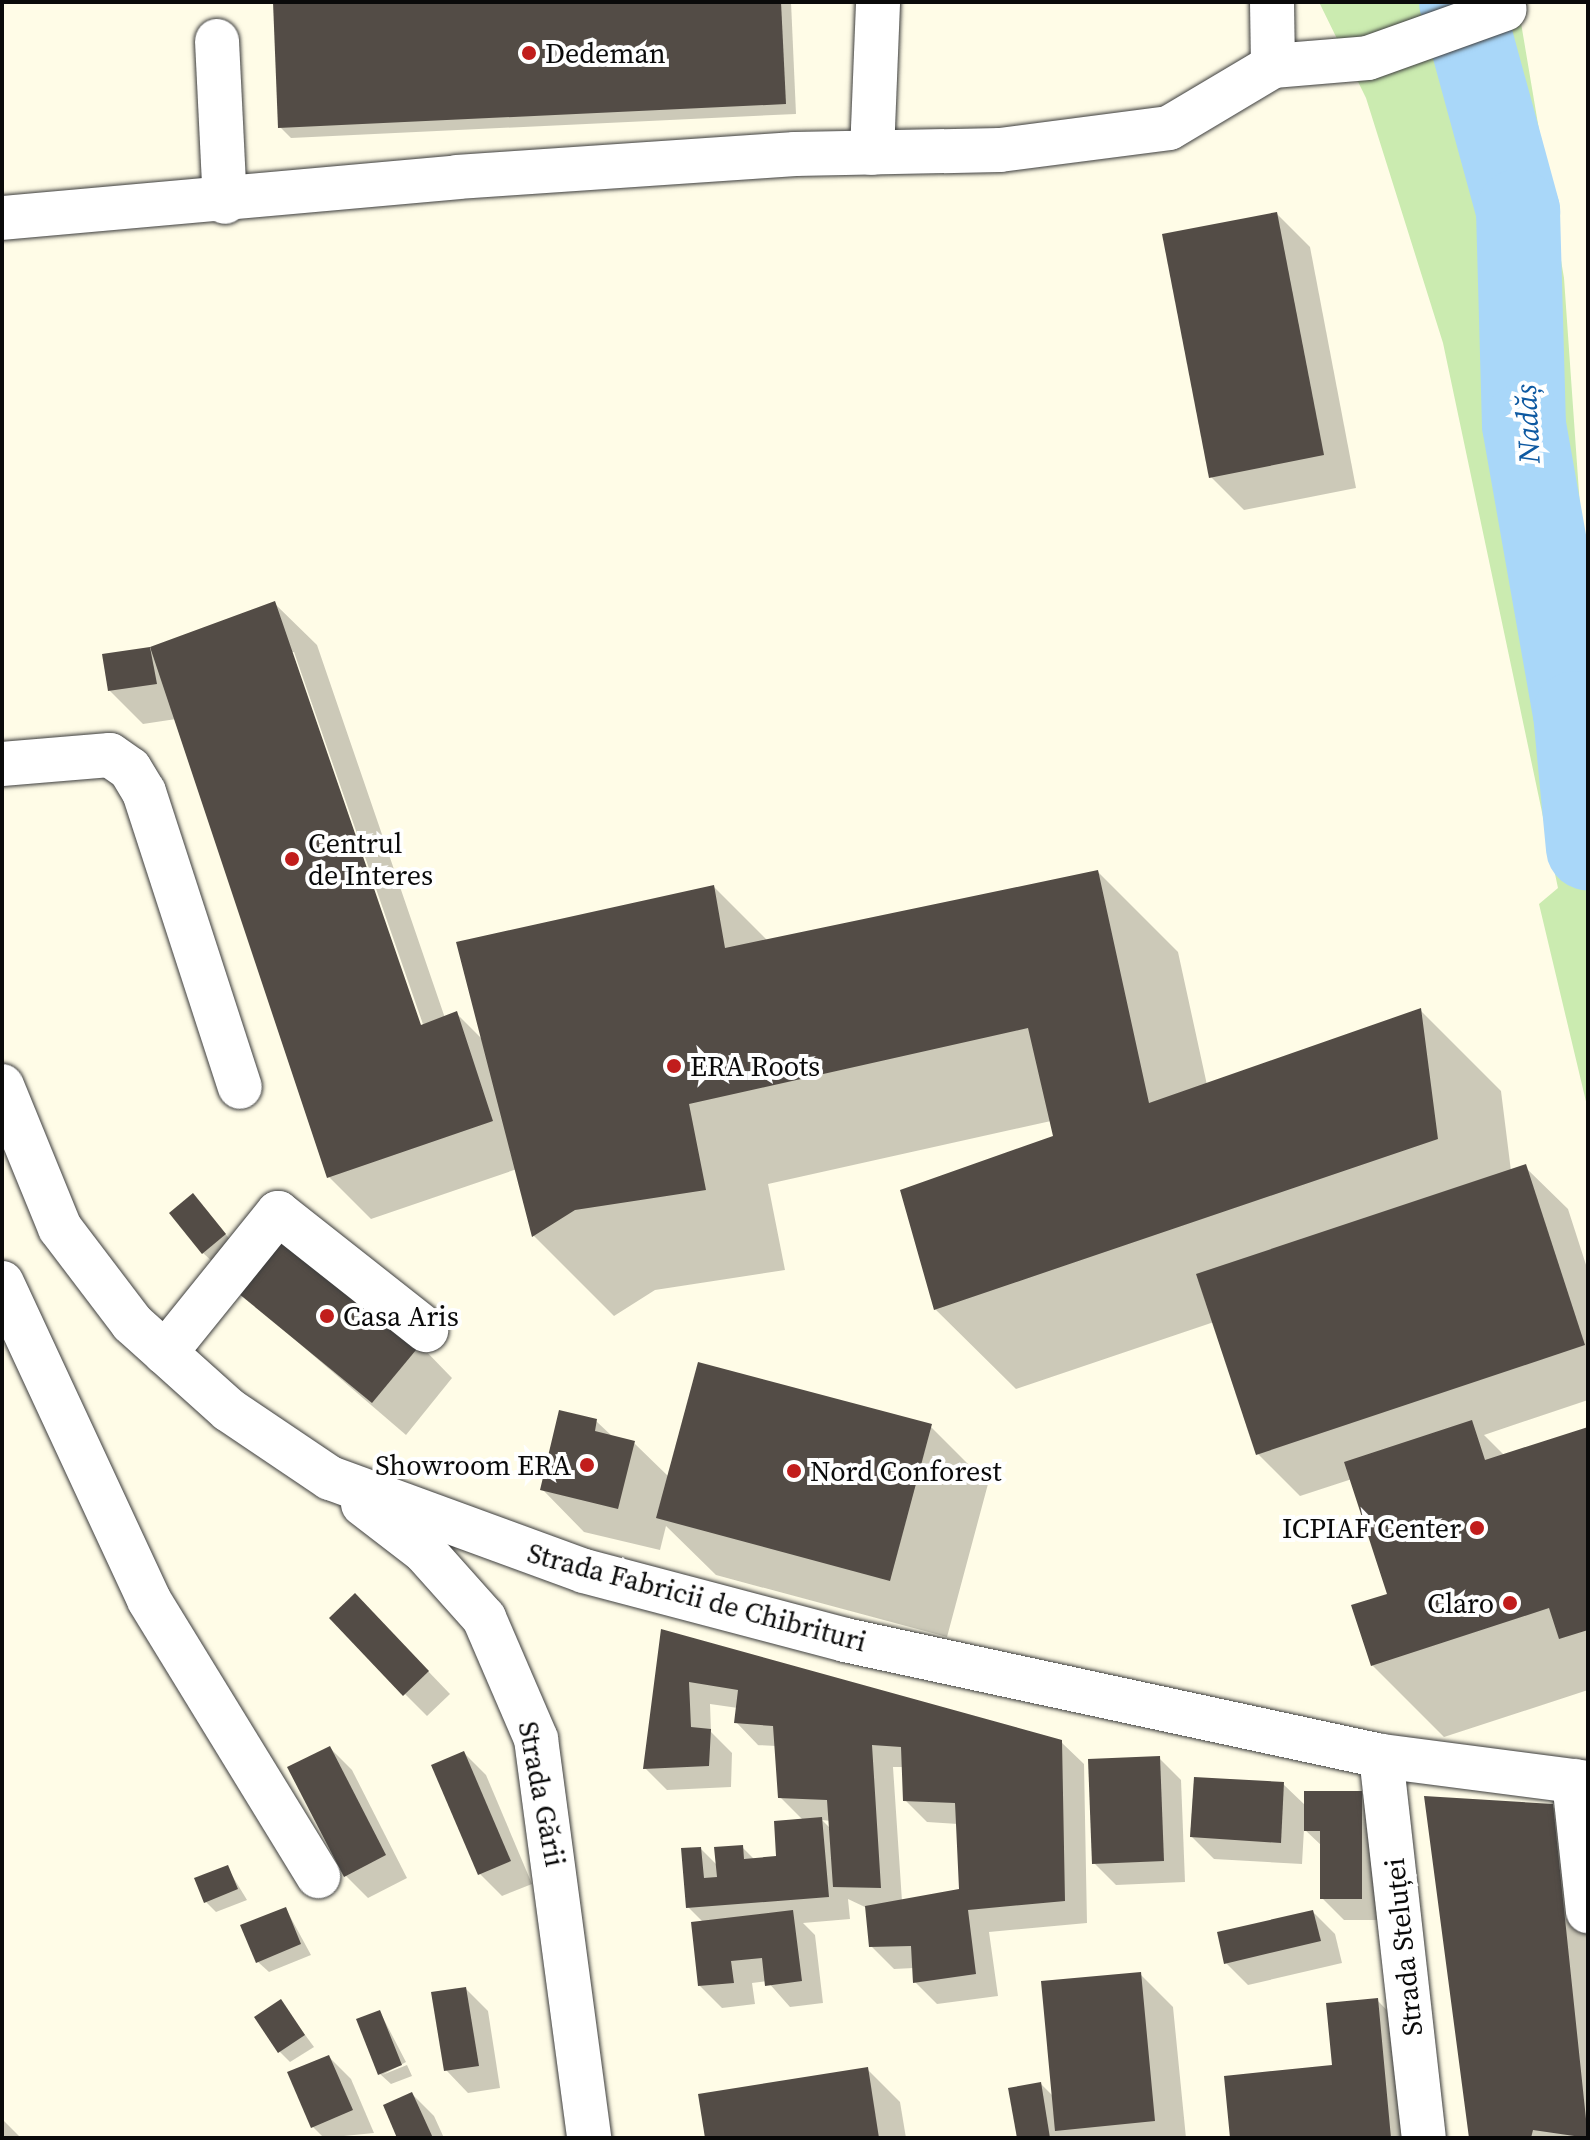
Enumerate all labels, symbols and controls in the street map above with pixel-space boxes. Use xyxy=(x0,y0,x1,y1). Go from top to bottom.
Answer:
place label: Dedeman xyxy=(545,36,666,70)
marker: Dedeman xyxy=(520,44,538,62)
water label: Nadăș xyxy=(1508,384,1548,464)
place label: Centrul de Interes xyxy=(308,826,433,892)
marker: Centrul de Interes xyxy=(283,850,301,868)
place label: ERA Roots xyxy=(690,1049,820,1083)
marker: ERA Roots xyxy=(665,1057,683,1075)
place label: Casa Aris xyxy=(343,1299,459,1333)
marker: Casa Aris xyxy=(318,1307,336,1325)
place label: Showroom ERA xyxy=(375,1448,571,1482)
place label: Nord Conforest xyxy=(810,1454,1002,1488)
marker: Showroom ERA xyxy=(578,1456,596,1474)
marker: Nord Conforest xyxy=(785,1462,803,1480)
place label: ICPIAF Center xyxy=(1282,1511,1461,1545)
marker: ICPIAF Center xyxy=(1468,1519,1486,1537)
street label: Strada Fabricii de Chibrituri xyxy=(524,1536,870,1658)
place label: Claro xyxy=(1427,1586,1494,1620)
marker: Claro xyxy=(1501,1594,1519,1612)
street label: Strada Gării xyxy=(511,1719,573,1869)
street label: Strada Steluței xyxy=(1377,1856,1429,2038)

